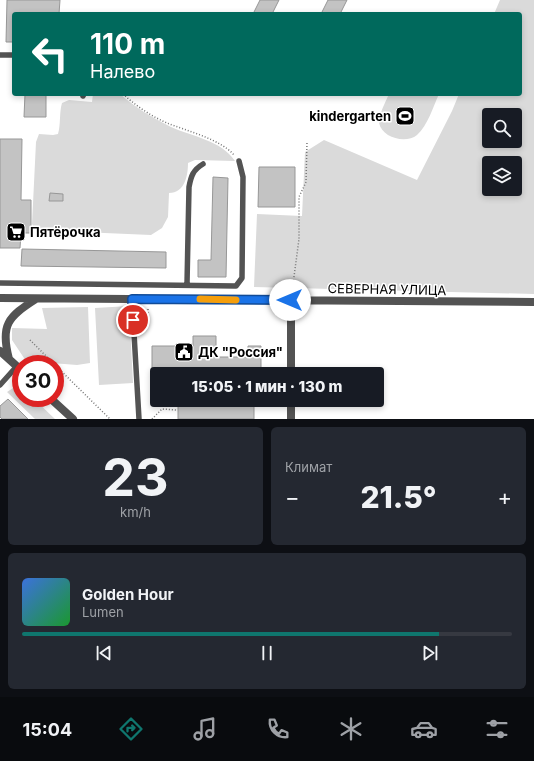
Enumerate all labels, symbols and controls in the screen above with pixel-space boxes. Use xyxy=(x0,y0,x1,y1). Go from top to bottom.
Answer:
text: 110 m xyxy=(90,27,165,61)
icon: left xyxy=(24,28,76,80)
text: Налево xyxy=(90,61,155,82)
sports icon: kindergarten xyxy=(394,105,416,127)
place label: kindergarten xyxy=(309,108,391,124)
map controls xyxy=(482,108,522,196)
button: search xyxy=(482,108,522,148)
button: layers xyxy=(482,156,522,196)
supermarket icon: Пятёрочка xyxy=(5,221,27,243)
place label: Пятёрочка xyxy=(30,224,101,240)
position arrow xyxy=(269,279,311,321)
street label: СЕВЕРНАЯ УЛИЦА xyxy=(328,280,446,298)
pin xyxy=(116,303,150,337)
icon: arrive xyxy=(122,309,144,331)
public building icon: ДК "Россия" xyxy=(173,341,195,363)
place label: ДК "Россия" xyxy=(198,344,283,360)
speed limit sign: 30 xyxy=(12,355,64,407)
text: 15:05 · 1 мин · 130 m xyxy=(192,377,342,396)
text: 23 xyxy=(102,446,169,509)
text: Климат xyxy=(285,459,332,475)
text: 21.5° xyxy=(360,479,437,515)
text: − xyxy=(285,484,300,510)
text: + xyxy=(497,484,512,510)
text: km/h xyxy=(120,504,151,520)
text: Golden Hour xyxy=(82,585,174,604)
text: Lumen xyxy=(82,604,124,620)
icon: previous xyxy=(93,642,115,664)
icon: pause xyxy=(256,642,278,664)
icon: next xyxy=(419,642,441,664)
icon: directions xyxy=(117,715,145,743)
icon: music xyxy=(191,715,219,743)
icon: phone xyxy=(264,715,292,743)
icon: climate xyxy=(337,715,365,743)
icon: car xyxy=(410,715,438,743)
icon: filters xyxy=(483,715,511,743)
text: 15:04 xyxy=(23,719,72,740)

